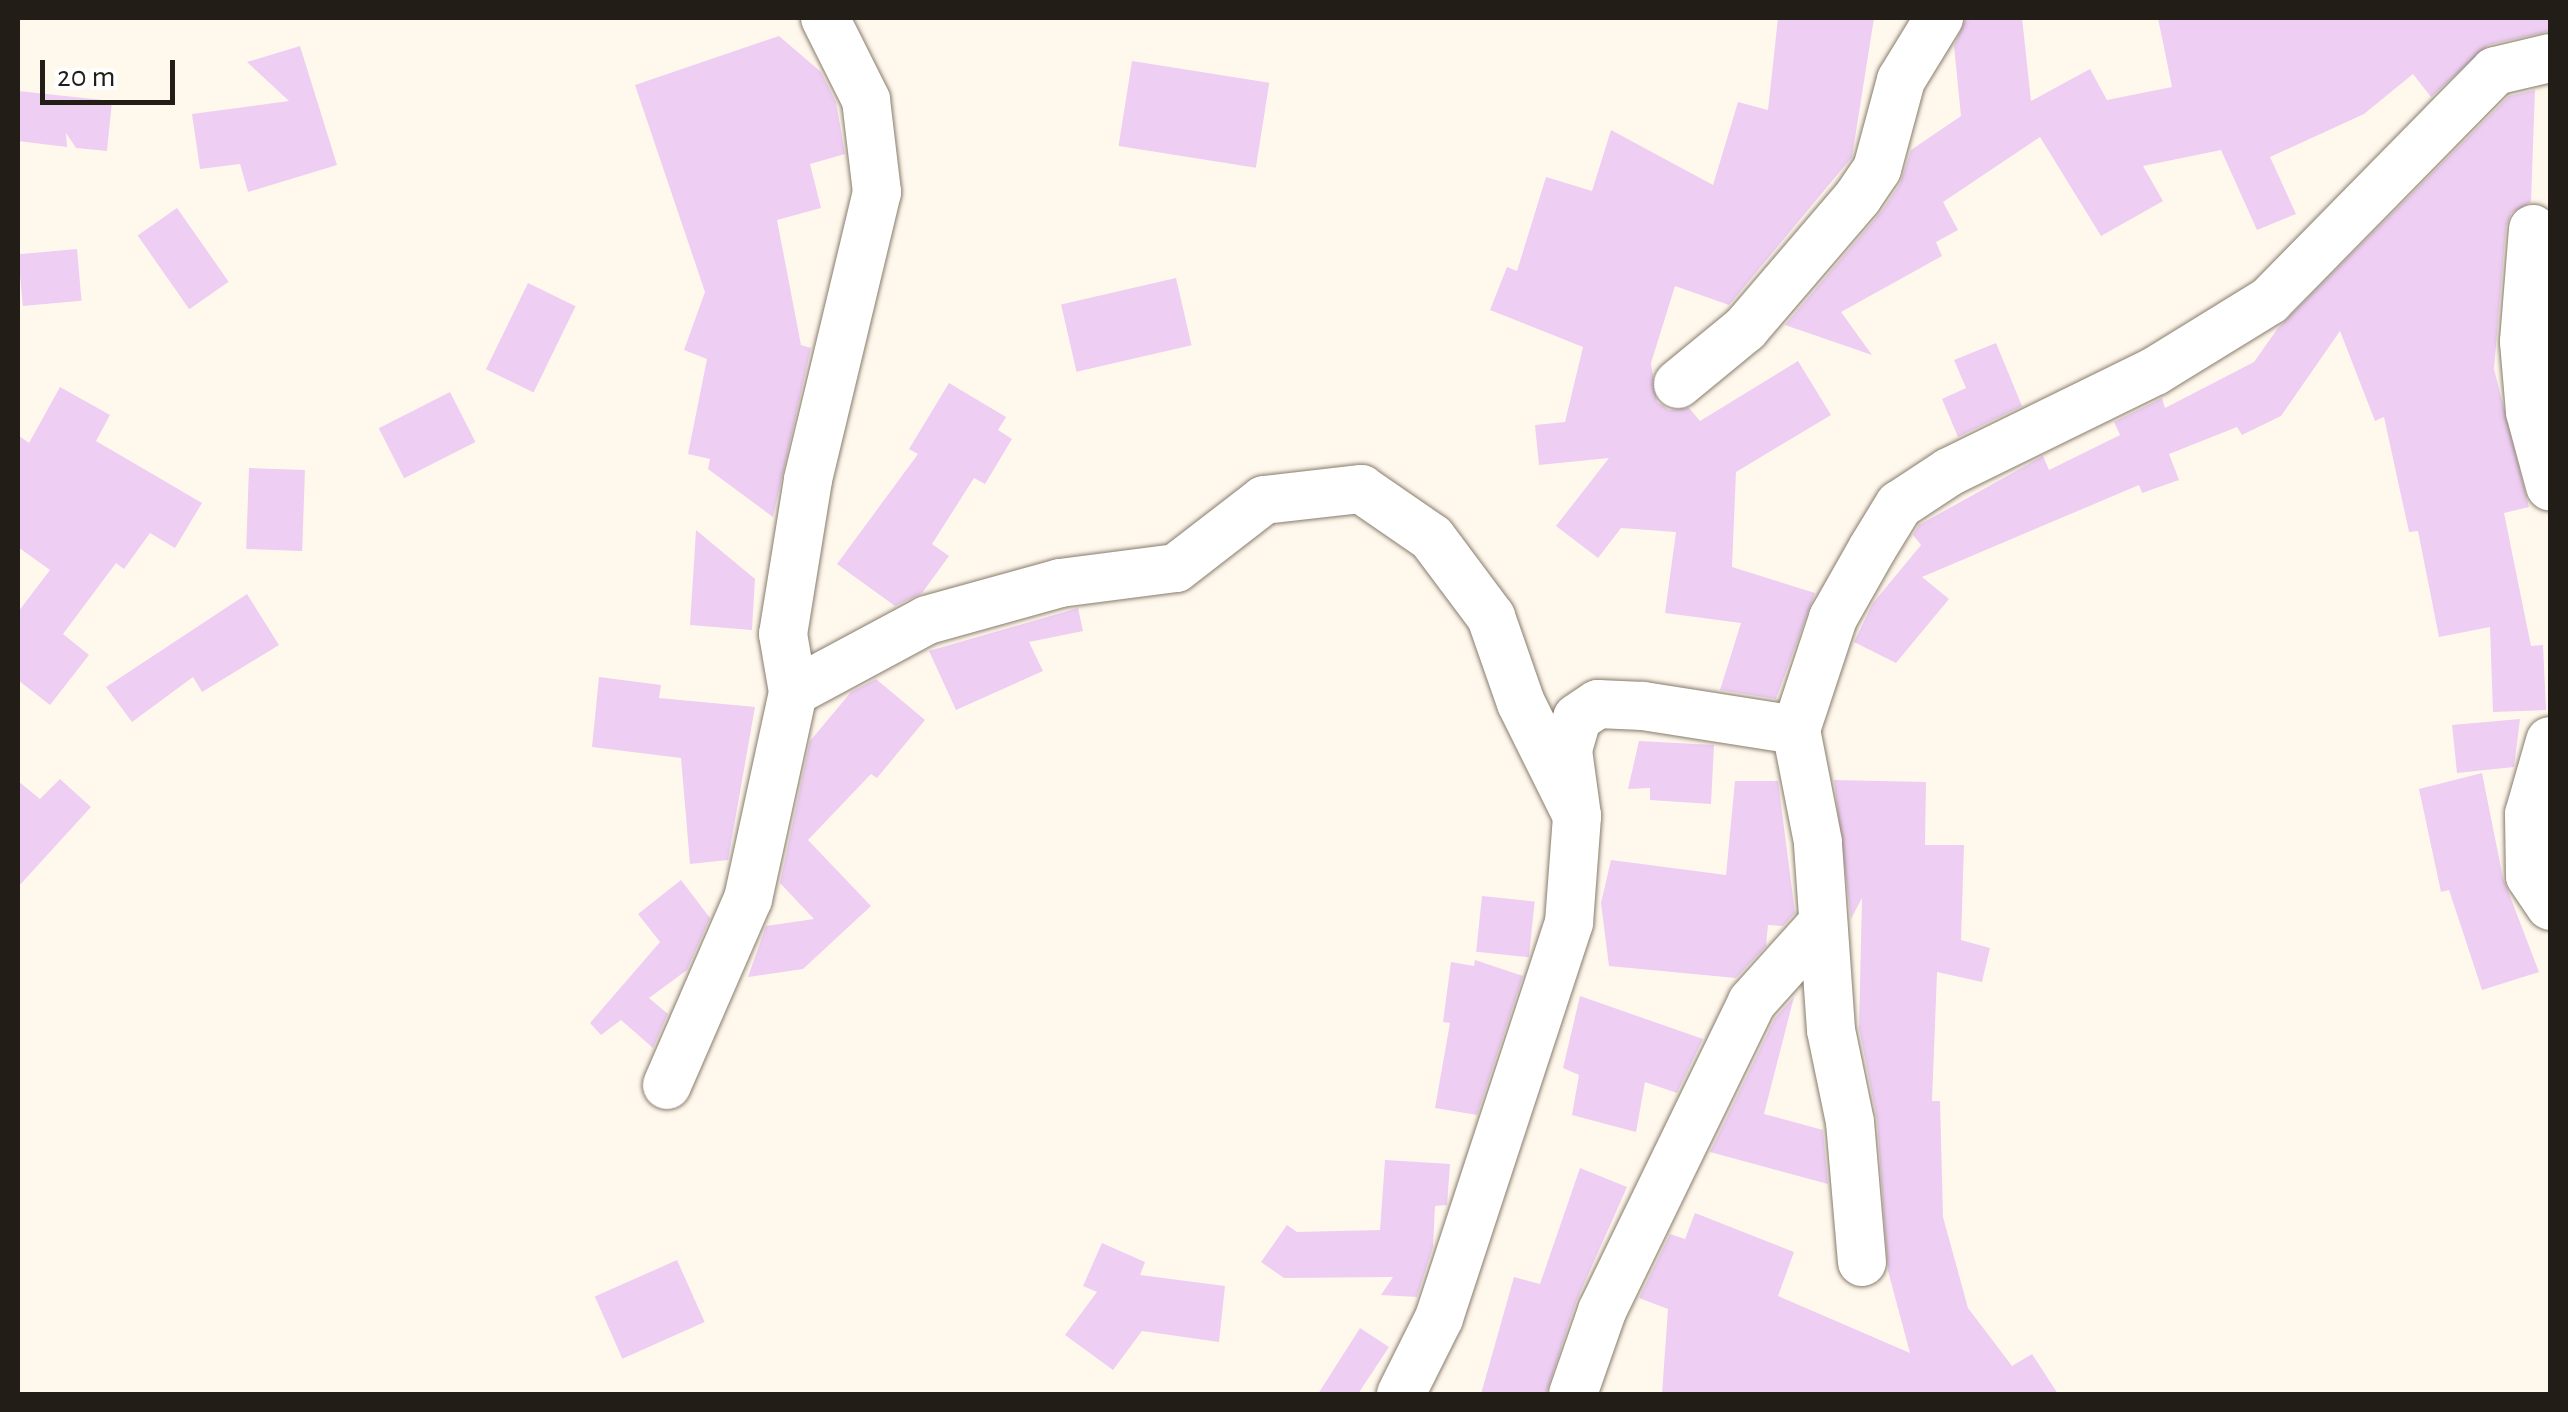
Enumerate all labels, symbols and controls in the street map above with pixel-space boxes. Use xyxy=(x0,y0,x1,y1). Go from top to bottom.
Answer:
scale bar xyxy=(45,40,180,102)
text: 20 m xyxy=(57,62,115,92)

